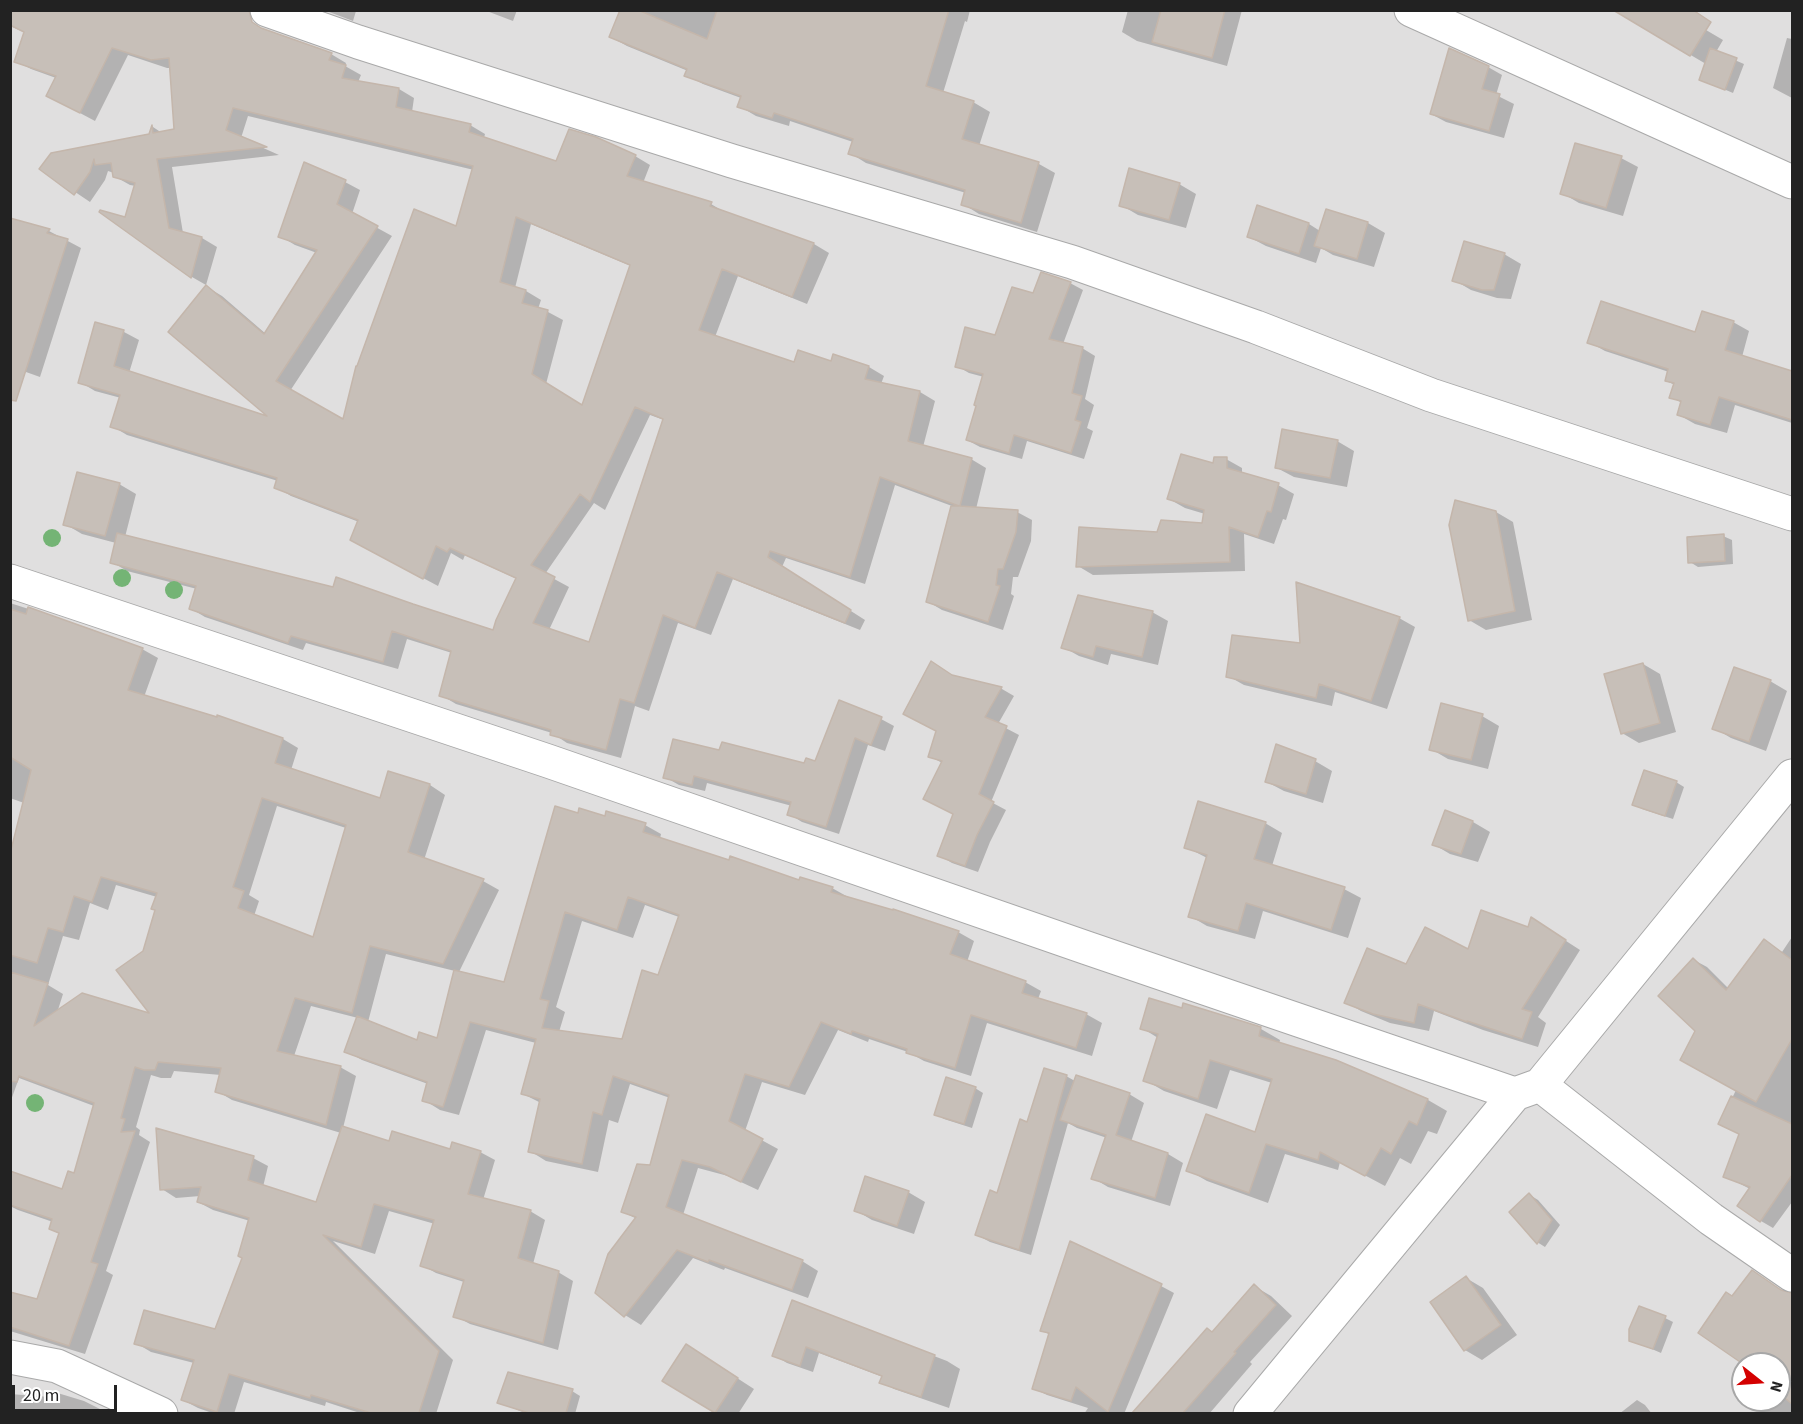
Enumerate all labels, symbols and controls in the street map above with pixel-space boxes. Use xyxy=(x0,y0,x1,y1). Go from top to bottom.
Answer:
north arrow xyxy=(1731,1352,1791,1412)
scale bar xyxy=(15,1373,120,1411)
text: N xyxy=(1764,1378,1788,1395)
text: 20 m xyxy=(23,1383,59,1408)

